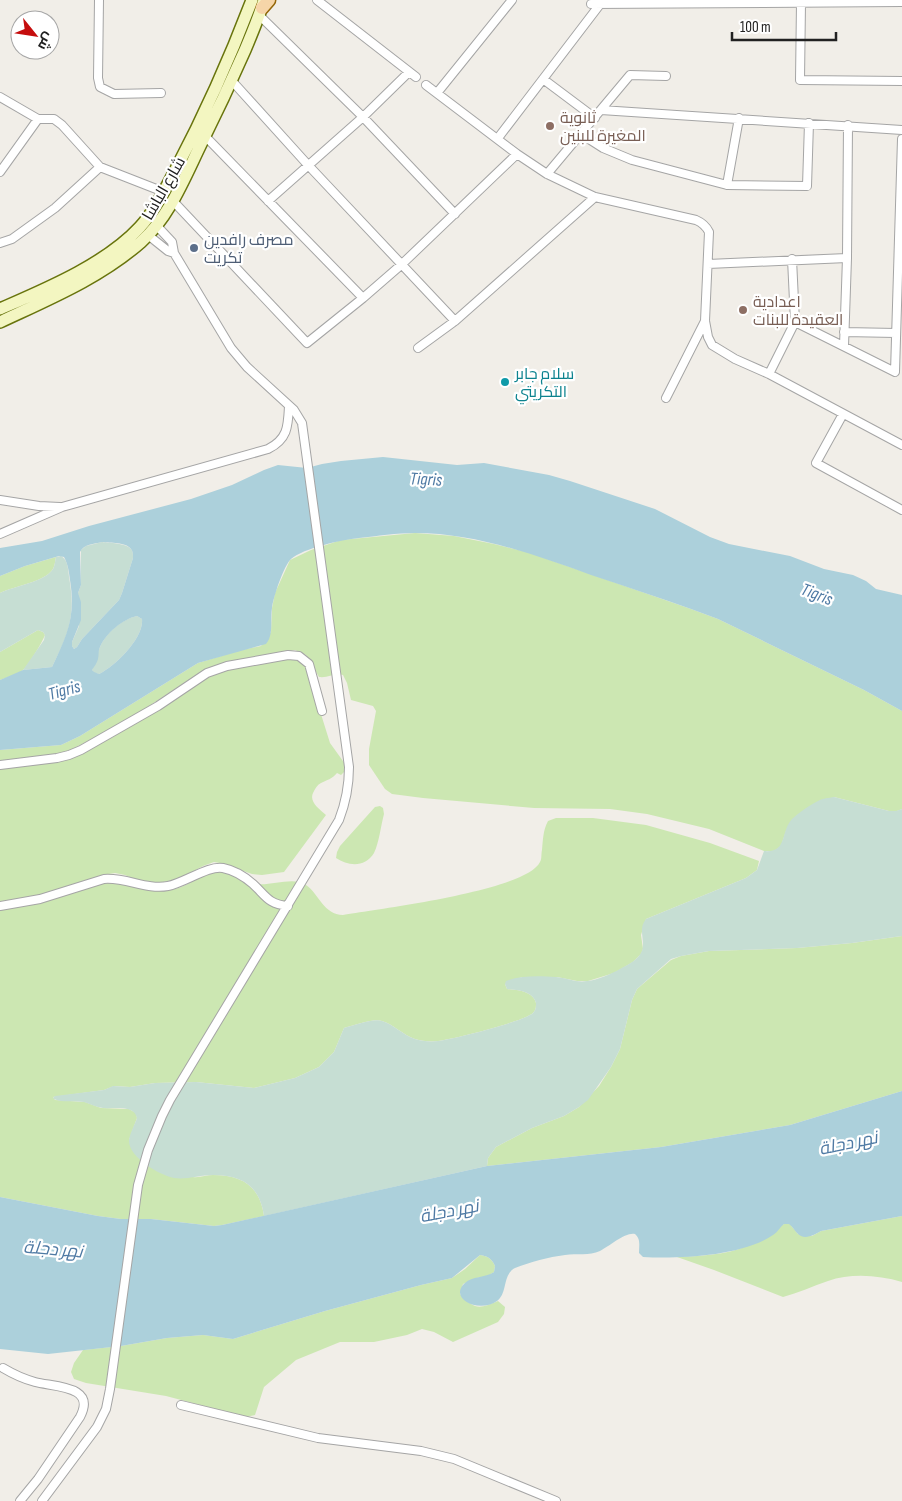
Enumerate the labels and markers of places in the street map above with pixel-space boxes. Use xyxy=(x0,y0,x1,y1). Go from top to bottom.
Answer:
place label: ثانوية المغيرة للبنين xyxy=(560,109,646,146)
marker: ثانوية المغيرة للبنين xyxy=(544,120,556,132)
place label: مصرف رافدين تكريت xyxy=(204,231,294,268)
marker: مصرف رافدين تكريت xyxy=(188,242,200,254)
place label: اعدادية العقيدة للبنات xyxy=(753,293,843,330)
marker: اعدادية العقيدة للبنات xyxy=(737,304,749,316)
place label: سلام جابر التكريتي xyxy=(514,365,574,405)
marker: سلام جابر التكريتي xyxy=(499,376,511,388)

